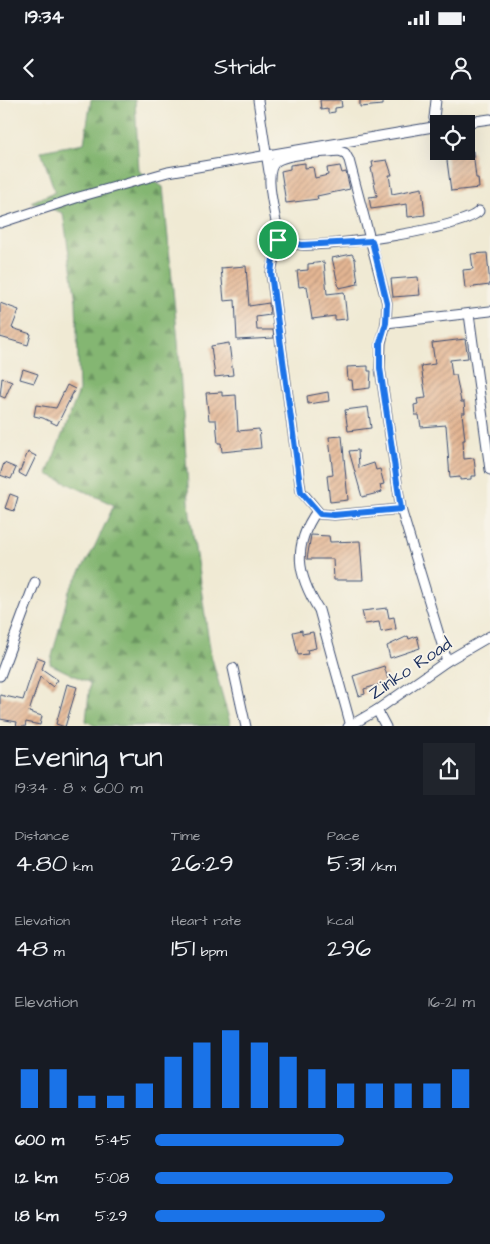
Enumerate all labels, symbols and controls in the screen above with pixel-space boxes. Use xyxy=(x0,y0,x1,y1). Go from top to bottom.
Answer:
text: 19:34 xyxy=(25,4,64,31)
text: Stridr xyxy=(214,52,276,83)
icon: back xyxy=(15,54,43,82)
icon: person xyxy=(447,54,475,82)
map controls xyxy=(430,115,475,160)
button: locate xyxy=(430,115,475,160)
pin xyxy=(257,219,299,261)
icon: arrive xyxy=(264,226,292,254)
street label: Zinko Road xyxy=(364,631,457,706)
text: Evening run xyxy=(15,738,163,777)
button: share xyxy=(423,743,475,795)
text: 19:34 · 8 × 600 m xyxy=(15,777,143,799)
text: Distance xyxy=(15,826,69,846)
text: Time xyxy=(171,826,200,846)
text: Pace xyxy=(327,826,359,846)
text: 4.80 xyxy=(15,846,68,881)
text: 26:29 xyxy=(171,846,234,881)
text: 5:31 xyxy=(327,846,365,881)
text: km xyxy=(68,857,93,877)
text: /km xyxy=(365,857,396,877)
text: Elevation xyxy=(15,911,70,931)
text: Heart rate xyxy=(171,911,241,931)
text: kcal xyxy=(327,911,354,931)
text: 48 xyxy=(15,931,48,966)
text: 151 xyxy=(171,931,195,966)
text: 296 xyxy=(327,931,371,966)
text: m xyxy=(48,942,65,962)
text: bpm xyxy=(195,942,227,962)
text: Elevation xyxy=(15,991,78,1013)
text: 16–21 m xyxy=(428,991,475,1013)
text: 600 m xyxy=(15,1129,64,1151)
text: 5:45 xyxy=(95,1129,131,1151)
text: 1.2 km xyxy=(15,1167,57,1189)
text: 5:08 xyxy=(95,1167,129,1189)
text: 1.8 km xyxy=(15,1205,58,1227)
text: 5:29 xyxy=(95,1205,127,1227)

